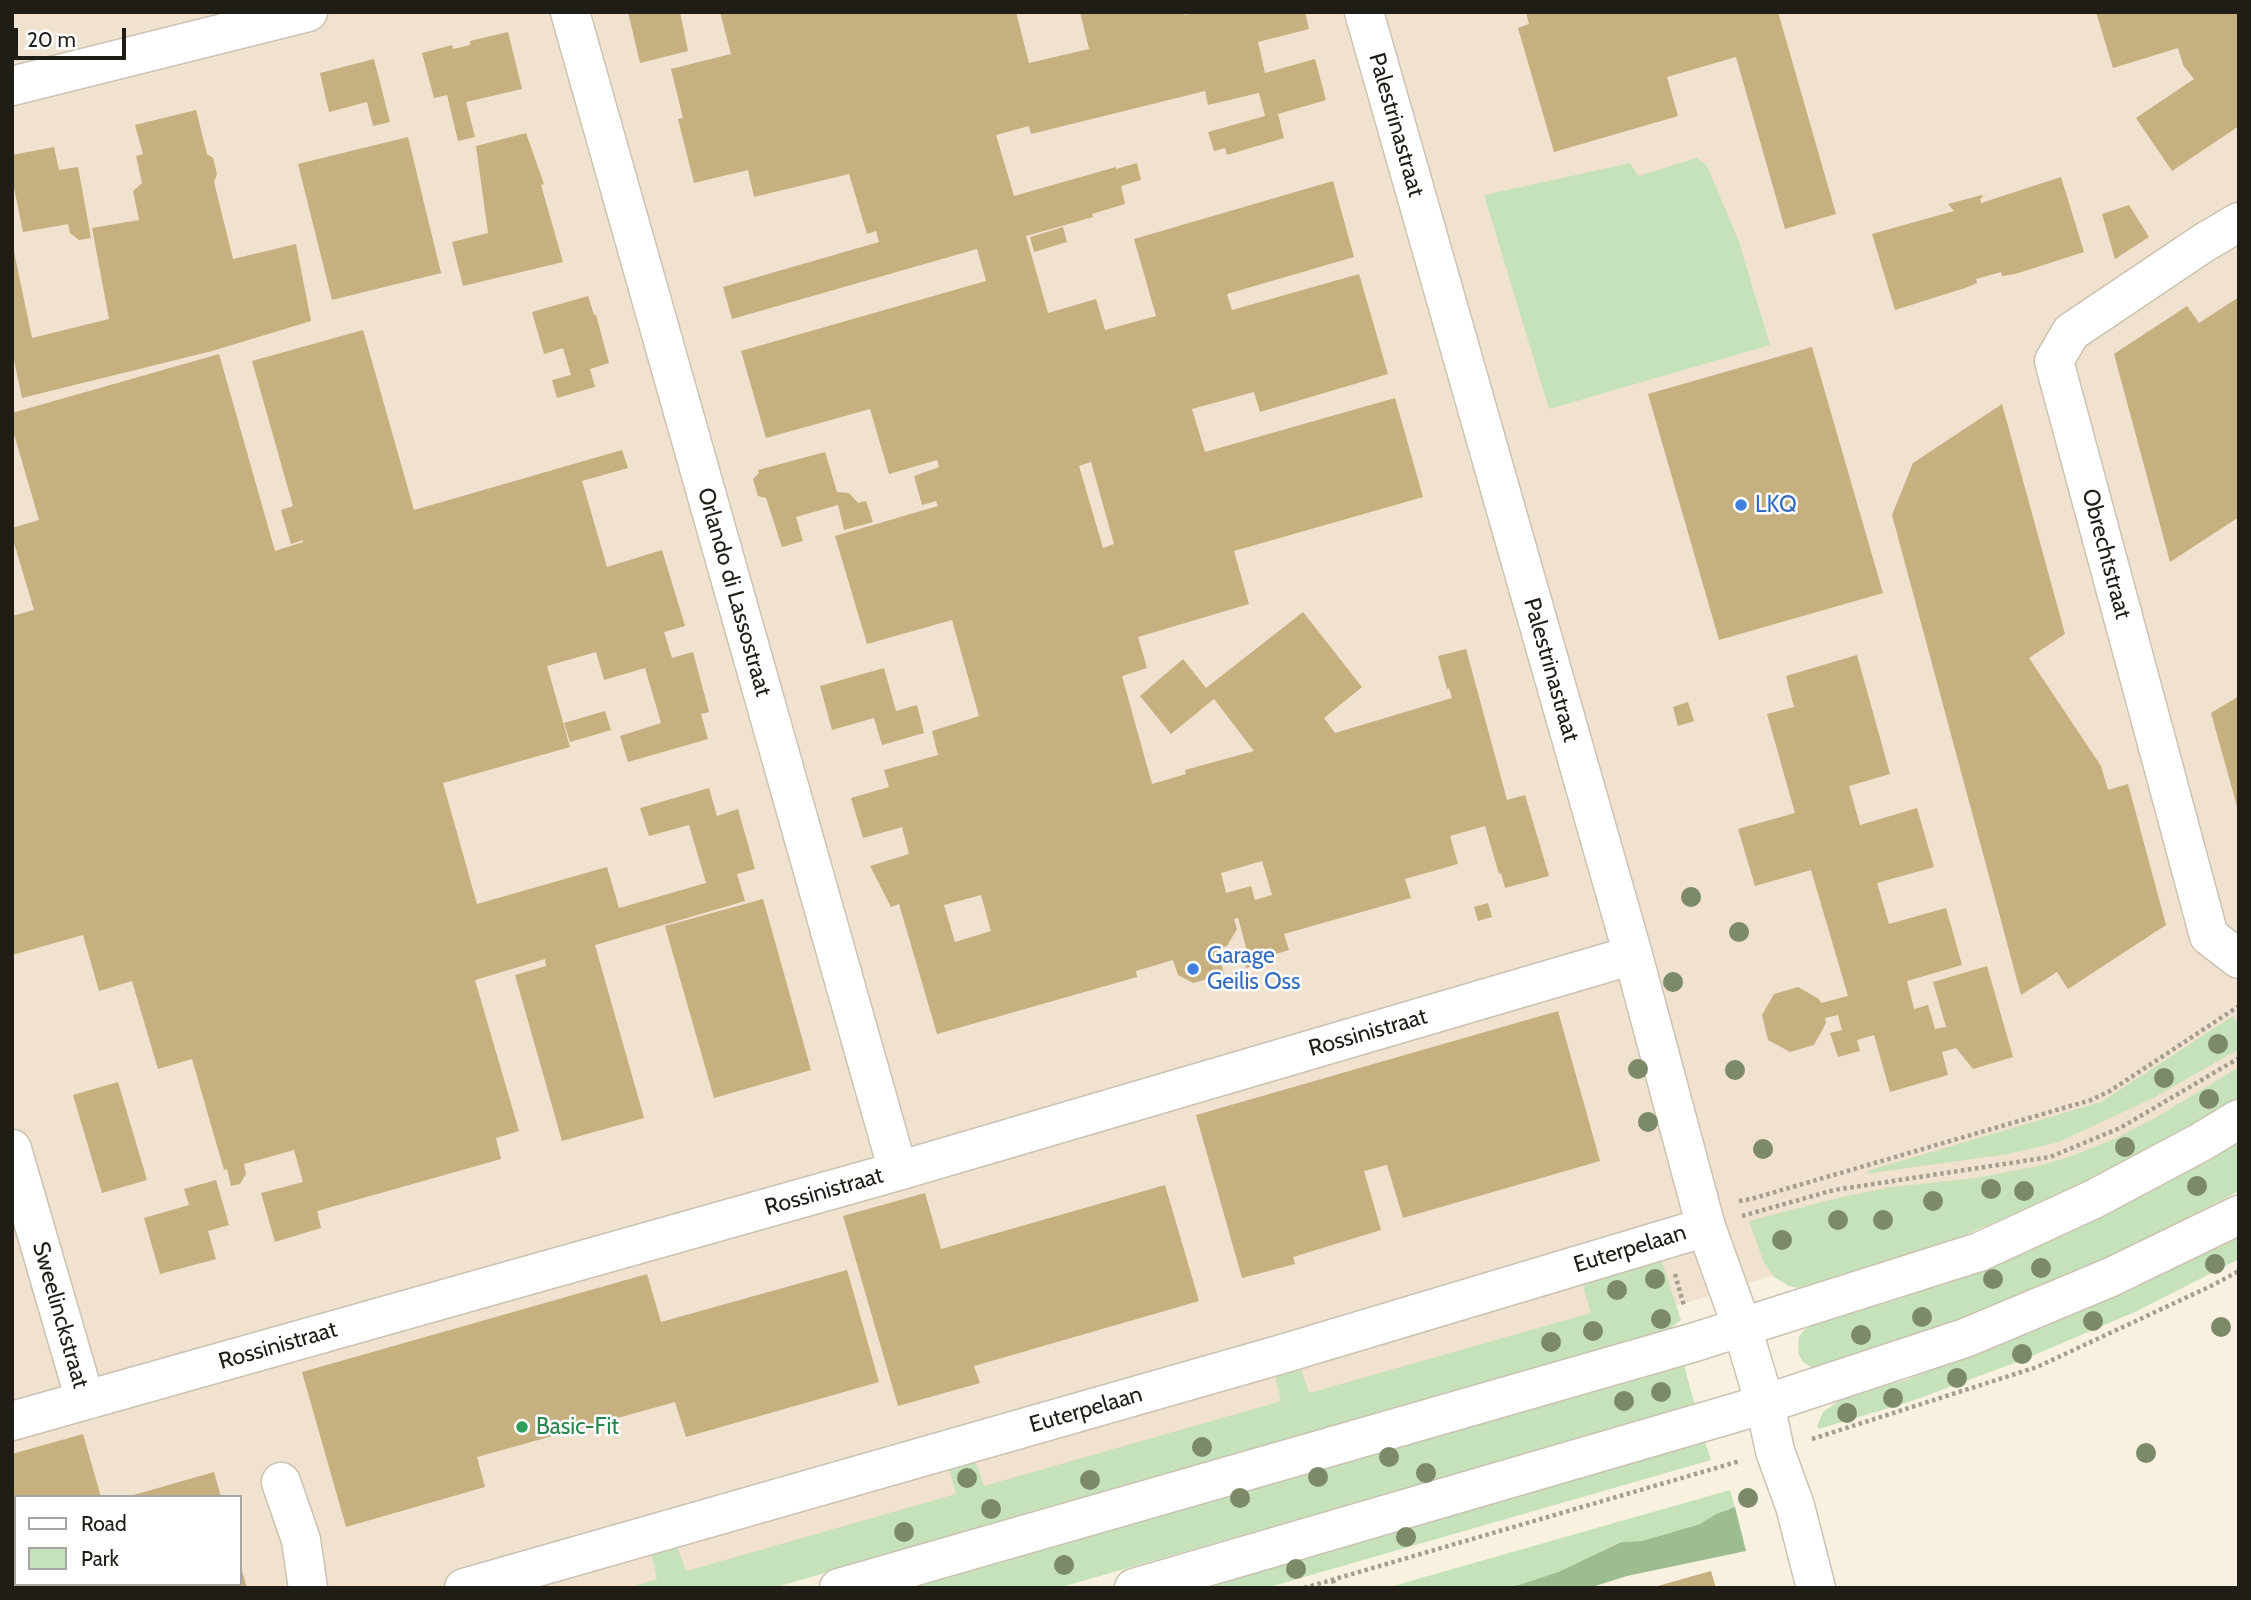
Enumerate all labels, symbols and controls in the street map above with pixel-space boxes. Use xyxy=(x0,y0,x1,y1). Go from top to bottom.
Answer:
scale bar xyxy=(18,14,130,58)
text: 20 m xyxy=(27,27,76,52)
street label: Palestrinastraat xyxy=(1362,50,1430,200)
street label: Orlando di Lassostraat xyxy=(691,484,777,700)
street label: Obrechtstraat xyxy=(2075,486,2137,622)
place label: LKQ xyxy=(1755,491,1797,519)
marker: LKQ xyxy=(1733,497,1749,513)
street label: Palestrinastraat xyxy=(1517,595,1585,745)
place label: Garage Geilis Oss xyxy=(1207,942,1301,996)
marker: Garage Geilis Oss xyxy=(1185,961,1201,977)
street label: Rossinistraat xyxy=(1306,1003,1430,1063)
street label: Rossinistraat xyxy=(762,1162,886,1222)
street label: Euterpelaan xyxy=(1570,1219,1690,1279)
street label: Sweelinckstraat xyxy=(26,1239,94,1391)
street label: Rossinistraat xyxy=(216,1316,340,1376)
street label: Euterpelaan xyxy=(1026,1381,1146,1439)
place label: Basic-Fit xyxy=(536,1413,619,1441)
marker: Basic-Fit xyxy=(514,1419,530,1435)
legend xyxy=(14,1495,242,1586)
text: Road xyxy=(81,1511,127,1536)
text: Park xyxy=(81,1546,119,1571)

